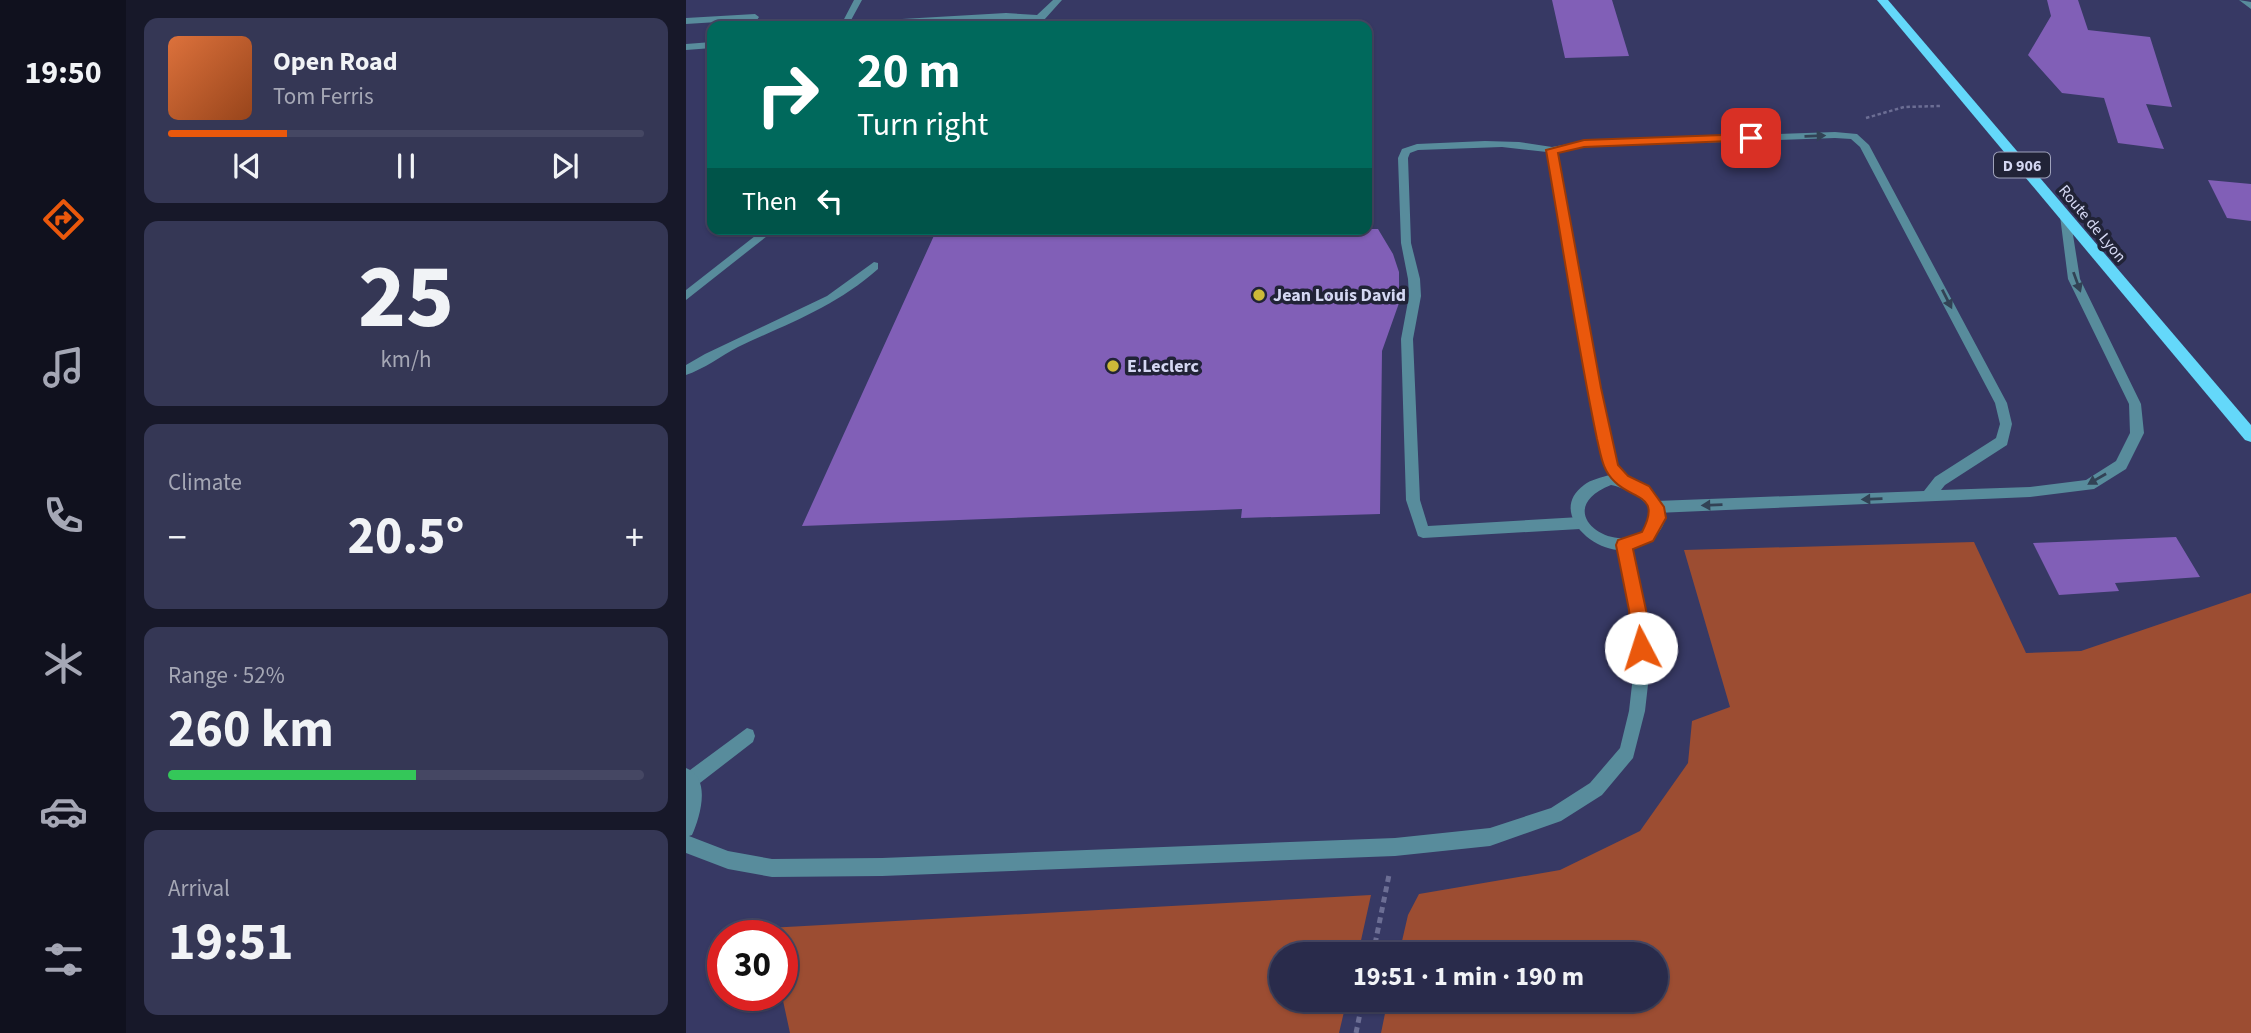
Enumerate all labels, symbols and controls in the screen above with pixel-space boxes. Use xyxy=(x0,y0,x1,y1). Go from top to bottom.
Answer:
text: 20 m xyxy=(857,37,961,107)
text: Open Road xyxy=(273,43,398,80)
icon: right xyxy=(742,49,833,140)
text: 19:50 xyxy=(24,50,102,96)
text: Tom Ferris xyxy=(273,80,374,113)
text: Turn right xyxy=(857,102,988,148)
pin xyxy=(1721,108,1781,168)
icon: arrive xyxy=(1732,119,1770,157)
one-way arrow xyxy=(1804,130,1826,141)
icon: previous xyxy=(228,147,266,185)
icon: pause xyxy=(387,147,425,185)
icon: next xyxy=(546,147,584,185)
road number: D 906 xyxy=(1994,153,2050,178)
street label: Route de Lyon xyxy=(2053,180,2131,267)
icon: left xyxy=(811,182,849,220)
text: Then xyxy=(742,183,797,220)
icon: directions xyxy=(39,195,88,244)
text: 25 xyxy=(358,233,454,362)
one-way arrow xyxy=(2072,272,2083,293)
place label: Jean Louis David xyxy=(1273,283,1406,308)
marker: Jean Louis David xyxy=(1251,287,1267,303)
one-way arrow xyxy=(1941,289,1952,309)
icon: music xyxy=(39,343,88,392)
text: km/h xyxy=(380,343,432,376)
place label: E.Leclerc xyxy=(1127,354,1200,379)
marker: E.Leclerc xyxy=(1105,358,1121,374)
text: Climate xyxy=(168,466,242,499)
one-way arrow xyxy=(2087,472,2107,485)
icon: phone xyxy=(39,491,88,540)
one-way arrow xyxy=(1861,493,1883,505)
one-way arrow xyxy=(1701,499,1723,510)
text: 20.5° xyxy=(348,500,464,574)
text: − xyxy=(168,511,187,565)
text: + xyxy=(625,511,644,565)
position arrow xyxy=(1604,611,1678,685)
icon: climate xyxy=(39,639,88,688)
text: Range · 52% xyxy=(168,659,285,692)
text: 260 km xyxy=(168,693,334,767)
icon: car xyxy=(39,787,88,836)
text: Arrival xyxy=(168,872,230,905)
text: 19:51 xyxy=(168,906,293,980)
speed limit sign: 30 xyxy=(707,920,798,1011)
icon: filters xyxy=(39,935,88,984)
text: 19:51 · 1 min · 190 m xyxy=(1353,958,1584,995)

